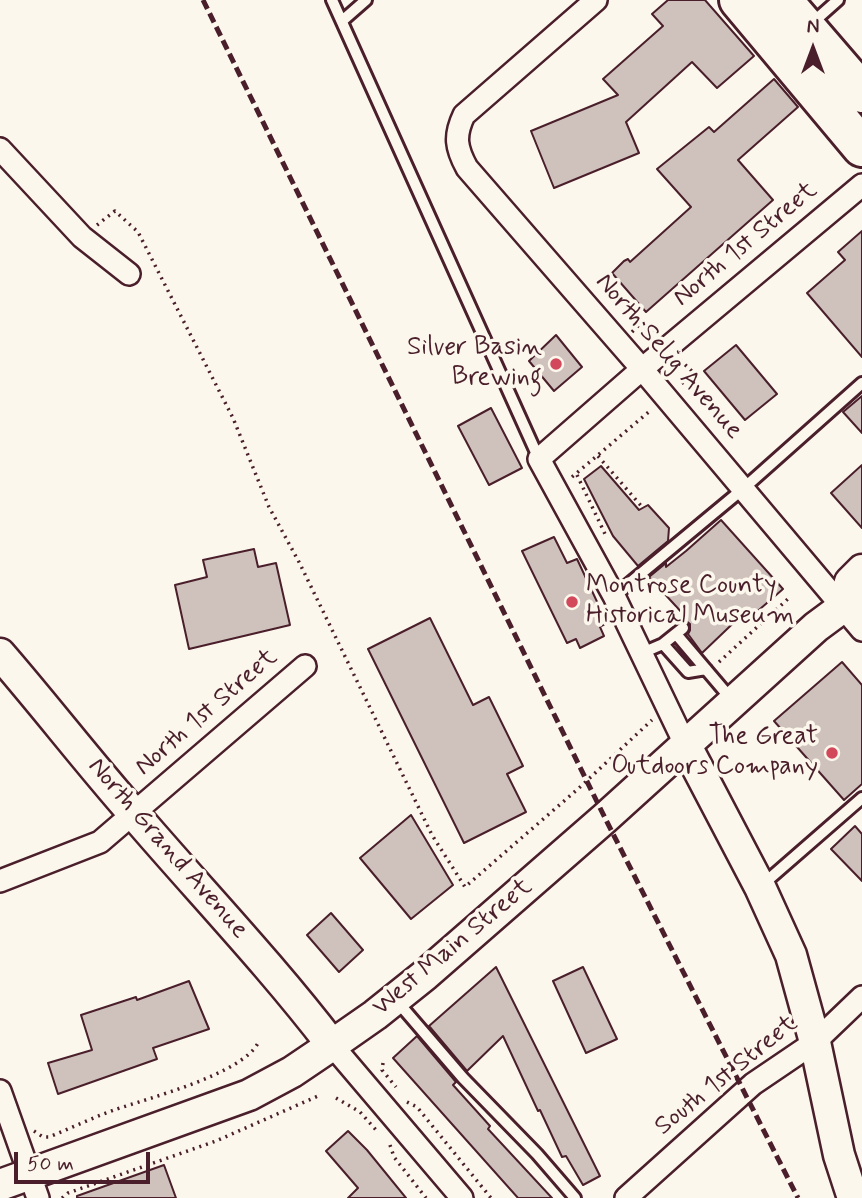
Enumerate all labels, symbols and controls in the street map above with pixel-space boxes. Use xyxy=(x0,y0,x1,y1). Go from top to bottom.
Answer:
north arrow xyxy=(778,14,848,84)
text: N xyxy=(807,15,819,40)
street label: North 1st Street xyxy=(668,176,824,314)
street label: North Selig Avenue xyxy=(588,268,748,446)
place label: Silver Basin Brewing xyxy=(407,333,542,394)
marker: Silver Basin Brewing xyxy=(548,356,564,372)
place label: Montrose County Historical Museum xyxy=(586,571,794,632)
marker: Montrose County Historical Museum xyxy=(564,594,580,610)
street label: North 1st Street xyxy=(129,643,285,783)
place label: The Great Outdoors Company xyxy=(611,722,818,784)
marker: The Great Outdoors Company xyxy=(824,745,840,761)
street label: North Grand Avenue xyxy=(80,752,254,946)
street label: West Main Street xyxy=(367,872,539,1024)
street label: South 1st Street xyxy=(649,1009,805,1143)
scale bar xyxy=(18,1138,154,1182)
text: 50 m xyxy=(27,1150,74,1178)

